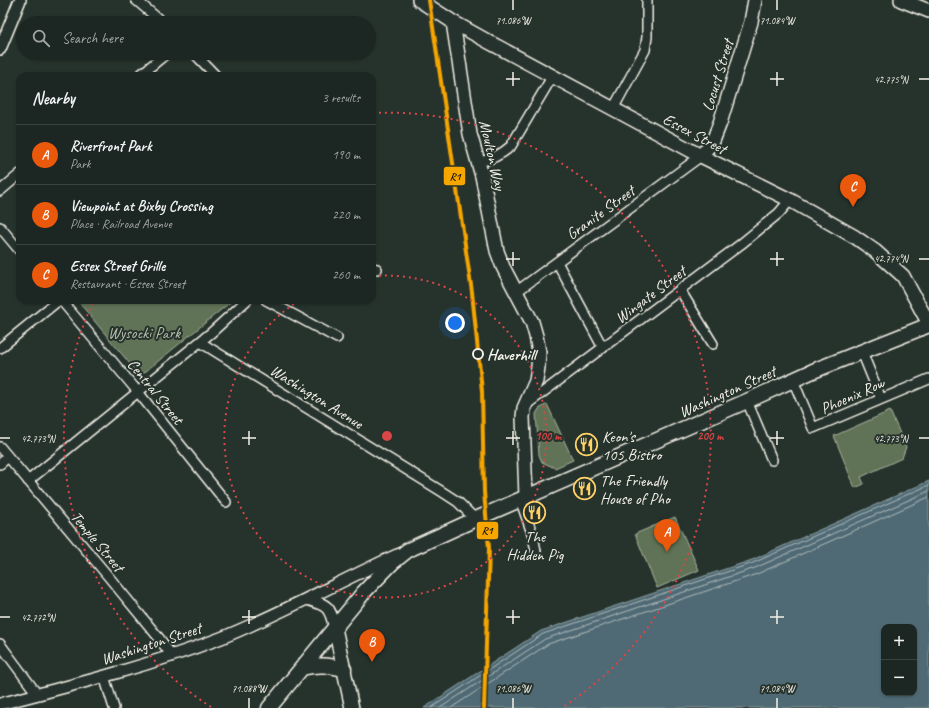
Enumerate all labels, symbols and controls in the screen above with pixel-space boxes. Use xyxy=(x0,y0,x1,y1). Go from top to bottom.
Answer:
text: 71.086°W xyxy=(496,14,532,27)
text: 71.084°W xyxy=(760,14,796,27)
search box xyxy=(16,16,376,60)
icon: search xyxy=(30,27,52,49)
text: Search here xyxy=(62,29,123,48)
street label: Locust Street xyxy=(698,35,739,113)
text: 42.775°N xyxy=(874,73,910,86)
text: Nearby xyxy=(32,88,75,109)
text: 3 results xyxy=(322,90,360,106)
street label: Essex Street xyxy=(659,109,732,160)
street label: Moulton Way xyxy=(474,118,510,194)
text: Riverfront Park xyxy=(70,137,152,156)
text: A xyxy=(42,147,48,163)
text: 190 m xyxy=(332,147,360,163)
text: Park xyxy=(70,156,91,172)
line badge: R1 xyxy=(443,166,466,186)
text: R1 xyxy=(450,169,462,183)
pin: C xyxy=(840,174,866,207)
street label: Granite Street xyxy=(562,180,641,244)
text: Viewpoint at Bixby Crossing xyxy=(70,197,213,216)
text: B xyxy=(42,207,48,223)
text: 220 m xyxy=(332,207,360,223)
text: Place · Railroad Avenue xyxy=(70,216,172,232)
text: 42.774°N xyxy=(874,252,910,265)
text: Essex Street Grille xyxy=(70,257,165,276)
street label: Wingate Street xyxy=(611,260,692,328)
text: C xyxy=(42,267,48,283)
text: 260 m xyxy=(332,267,360,283)
text: Restaurant · Essex Street xyxy=(70,276,185,292)
your location xyxy=(445,313,465,333)
park label: Wysocki Park xyxy=(108,323,181,343)
place label: Haverhill xyxy=(487,345,539,365)
marker: Haverhill xyxy=(472,348,484,360)
street label: Central Street xyxy=(123,355,189,430)
street label: Washington Avenue xyxy=(266,360,368,434)
street label: Washington Street xyxy=(676,361,781,422)
street label: Phoenix Row xyxy=(817,372,889,419)
place label: Keon's 105 Bistro xyxy=(602,427,663,465)
text: 100 m xyxy=(535,428,562,444)
text: 200 m xyxy=(697,428,724,444)
centre of rings xyxy=(380,429,394,443)
text: 42.773°N xyxy=(21,432,57,445)
restaurant icon: Keon's 105 Bistro xyxy=(574,432,600,458)
text: 42.773°N xyxy=(874,432,910,445)
place label: The Friendly House of Pho xyxy=(600,471,672,509)
restaurant icon: The Friendly House of Pho xyxy=(571,476,597,502)
restaurant icon: The Hidden Pig xyxy=(522,499,548,525)
street label: Temple Street xyxy=(66,507,130,578)
pin: A xyxy=(654,519,680,552)
line badge: R1 xyxy=(476,521,499,540)
text: R1 xyxy=(482,523,494,537)
place label: The Hidden Pig xyxy=(506,527,565,565)
text: 42.772°N xyxy=(21,611,57,624)
street label: Washington Street xyxy=(99,618,206,670)
map controls xyxy=(881,624,917,696)
button: + xyxy=(881,624,917,660)
pin: B xyxy=(359,629,385,662)
button: − xyxy=(881,660,917,696)
text: 71.088°W xyxy=(232,682,268,695)
text: 71.086°W xyxy=(496,682,532,695)
text: 71.084°W xyxy=(760,682,796,695)

